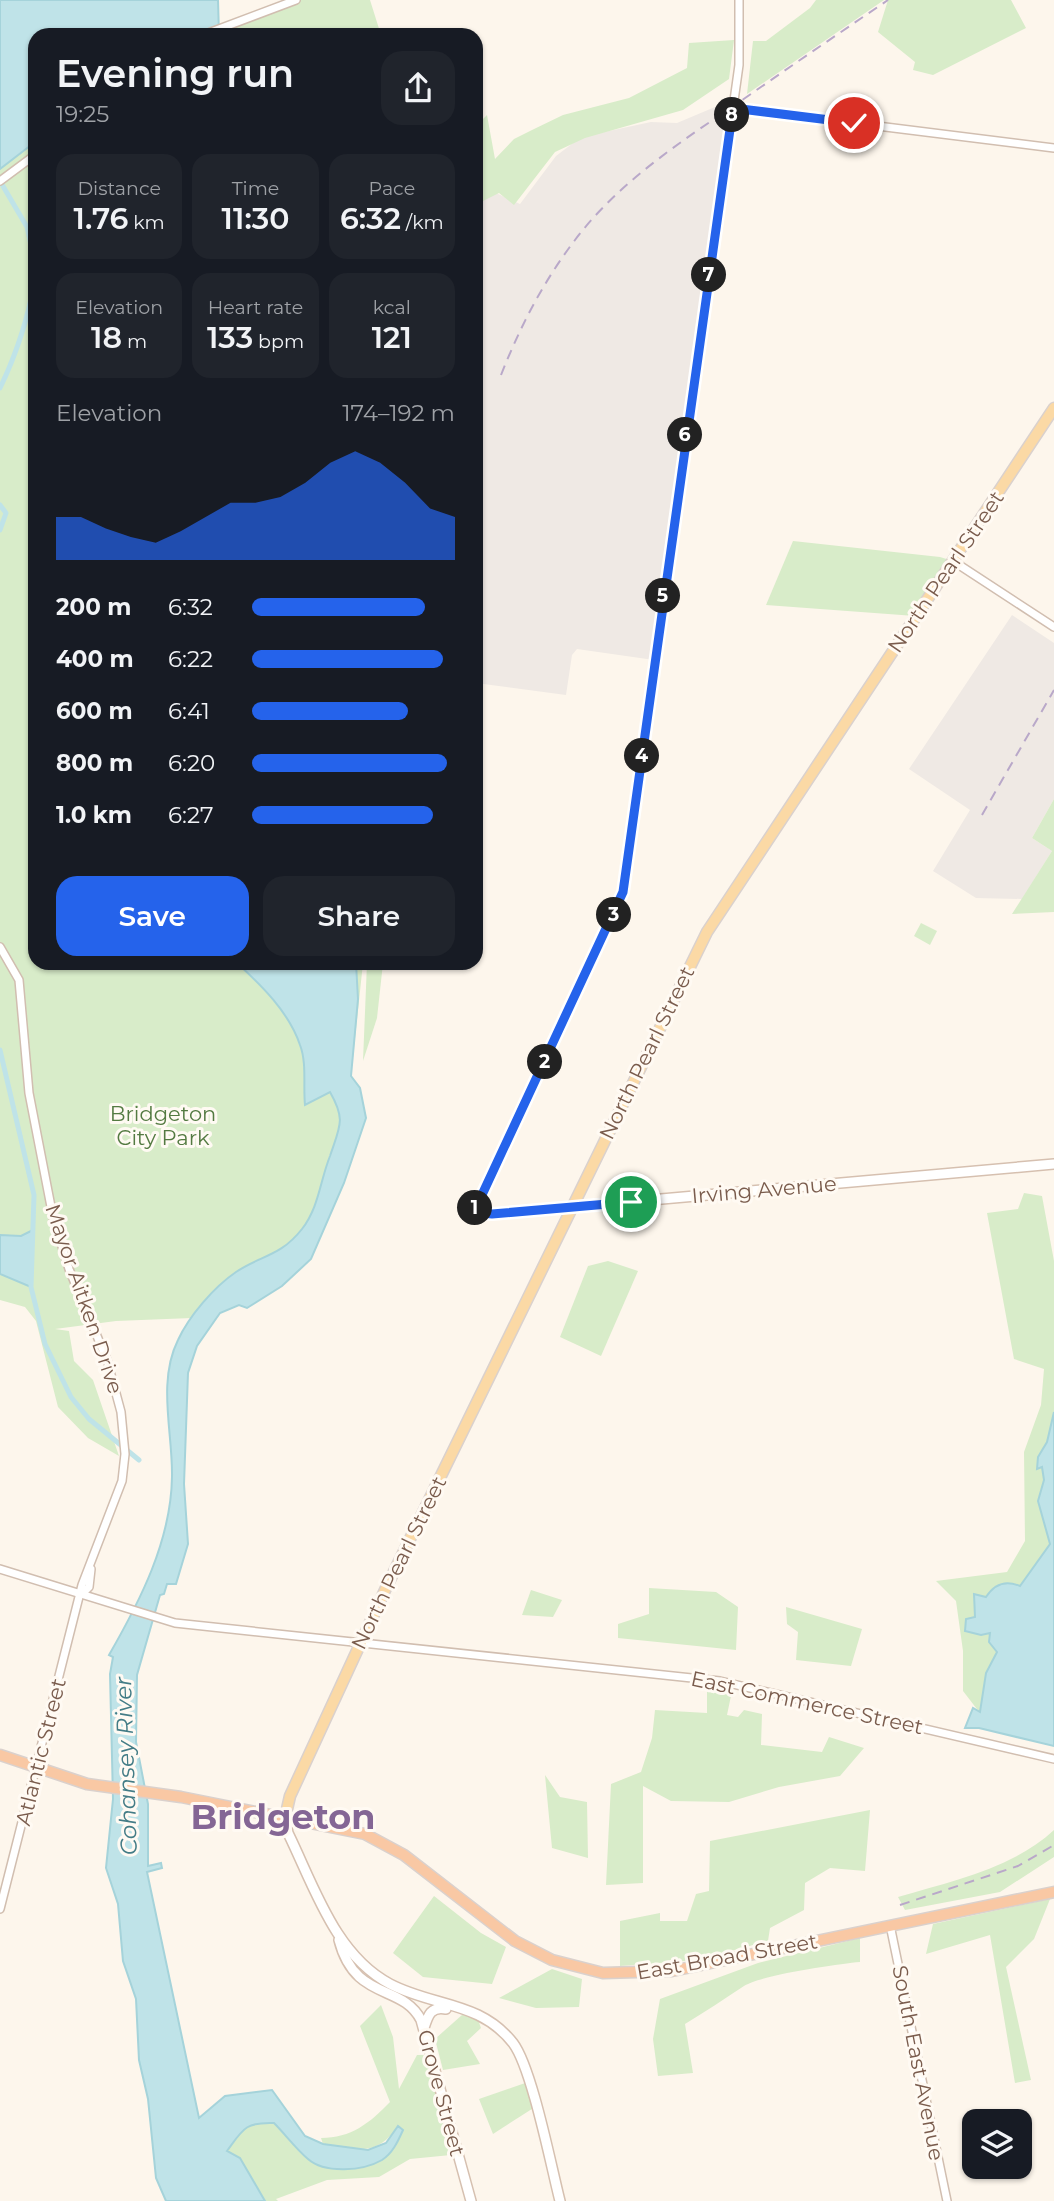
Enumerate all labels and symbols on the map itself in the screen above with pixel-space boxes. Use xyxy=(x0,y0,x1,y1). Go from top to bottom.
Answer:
pin xyxy=(824,93,884,153)
pin: 8 xyxy=(714,97,750,132)
pin: 7 xyxy=(692,258,726,292)
pin: 6 xyxy=(668,418,702,452)
street label: North Pearl Street xyxy=(882,486,1009,657)
pin: 5 xyxy=(646,578,680,614)
pin: 4 xyxy=(624,738,660,774)
pin: 3 xyxy=(596,898,632,932)
street label: North Pearl Street xyxy=(594,962,699,1143)
pin: 2 xyxy=(528,1044,562,1080)
park label: Bridgeton City Park xyxy=(110,1101,216,1150)
street label: Irving Avenue xyxy=(690,1171,837,1208)
pin xyxy=(601,1172,661,1232)
pin: 1 xyxy=(458,1190,492,1226)
street label: Mayor Aitken Drive xyxy=(40,1201,129,1397)
street label: North Pearl Street xyxy=(346,1472,451,1653)
street label: East Commerce Street xyxy=(689,1666,926,1739)
water label: Cohansey River xyxy=(109,1675,143,1856)
street label: Atlantic Street xyxy=(10,1676,71,1828)
district label: Bridgeton xyxy=(191,1795,375,1838)
street label: East Broad Street xyxy=(635,1928,819,1985)
street label: South East Avenue xyxy=(887,1963,950,2163)
street label: Grove Street xyxy=(413,2027,470,2159)

